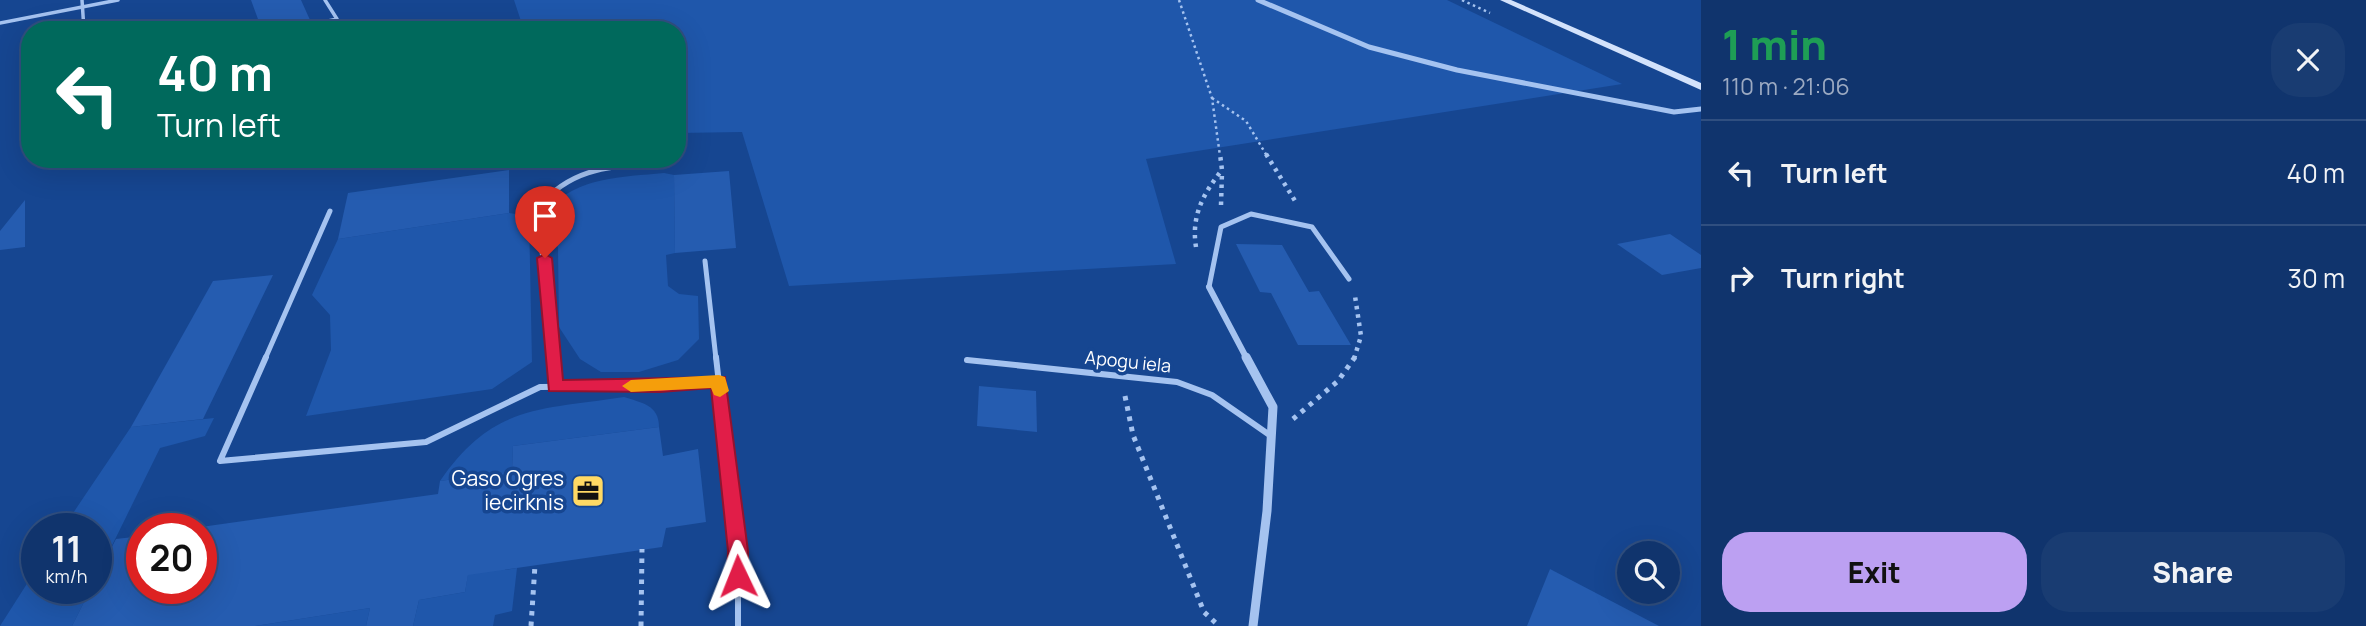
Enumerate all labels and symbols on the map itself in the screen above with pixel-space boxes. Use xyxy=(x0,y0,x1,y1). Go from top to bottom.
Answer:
pin xyxy=(515,186,575,258)
street label: Apogu iela xyxy=(1084,345,1172,377)
place label: Gaso Ogres iecirknis xyxy=(452,464,564,516)
office icon: Gaso Ogres iecirknis xyxy=(569,472,607,510)
speed limit sign: 20 xyxy=(126,513,217,604)
position arrow xyxy=(701,539,775,613)

